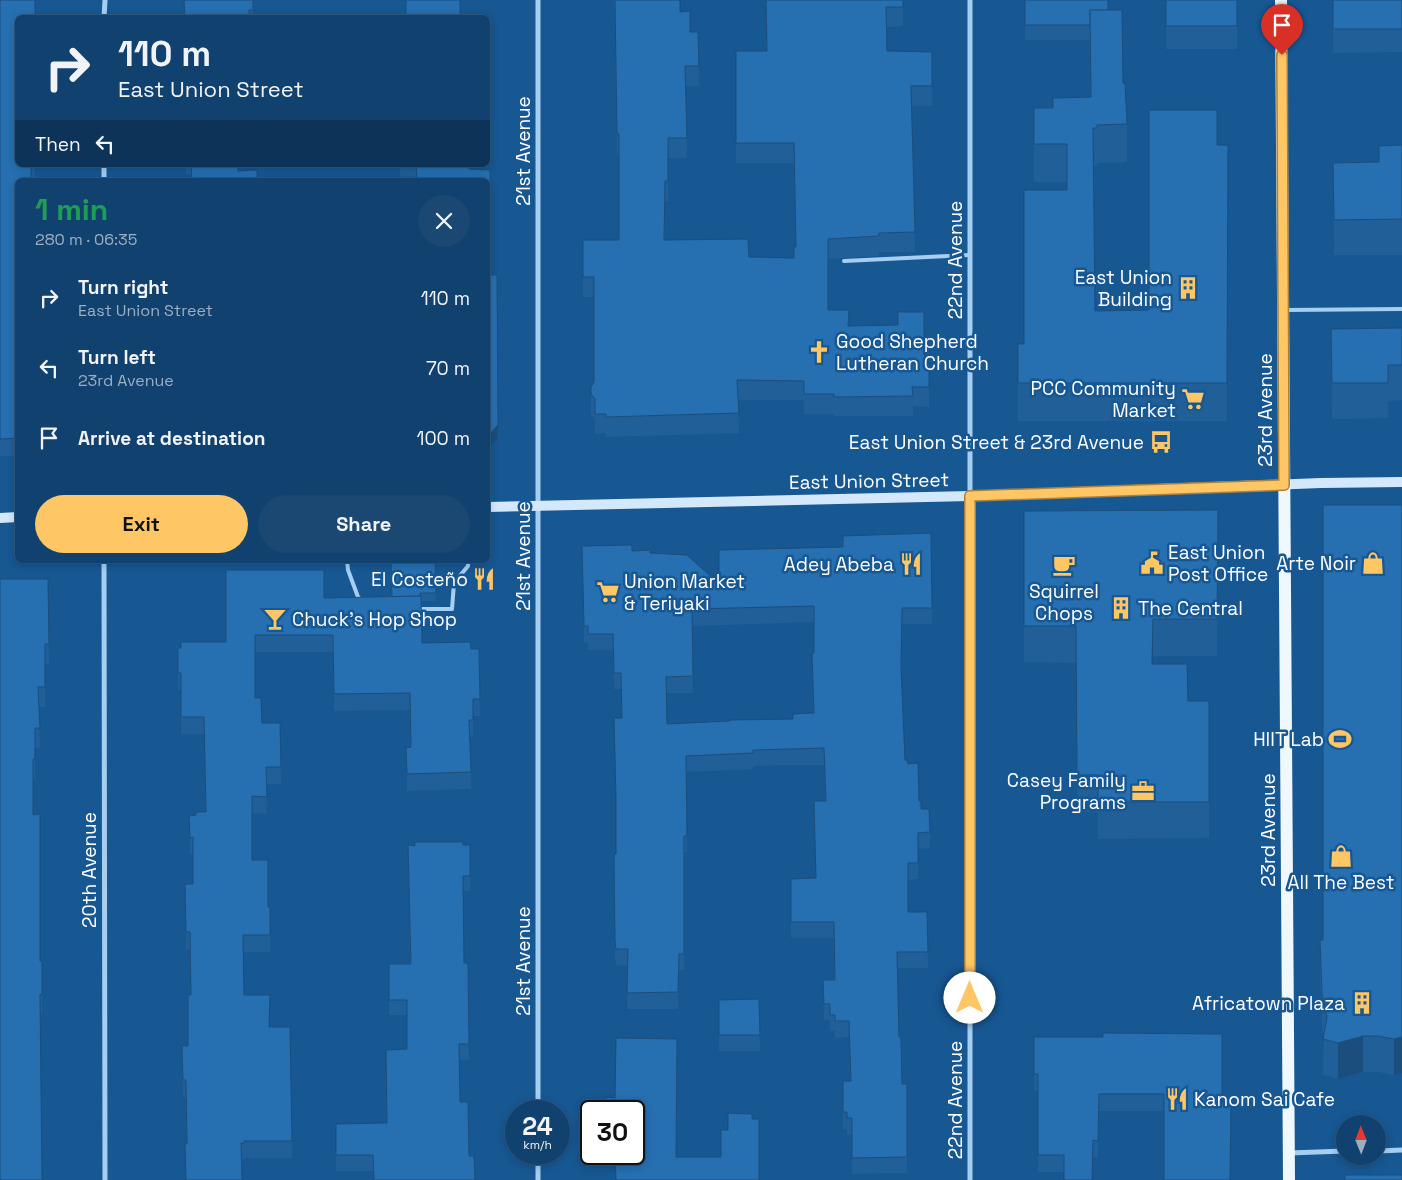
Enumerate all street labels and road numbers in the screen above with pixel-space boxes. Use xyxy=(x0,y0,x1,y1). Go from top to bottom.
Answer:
street label: 21st Avenue xyxy=(511,96,536,206)
street label: 22nd Avenue xyxy=(943,201,968,319)
street label: 23rd Avenue xyxy=(1253,353,1278,467)
street label: East Union Street xyxy=(789,467,949,495)
street label: 21st Avenue xyxy=(511,501,536,611)
street label: 23rd Avenue xyxy=(1256,773,1281,887)
street label: 20th Avenue xyxy=(77,812,102,928)
street label: 21st Avenue xyxy=(511,906,536,1016)
street label: 22nd Avenue xyxy=(943,1041,968,1159)

